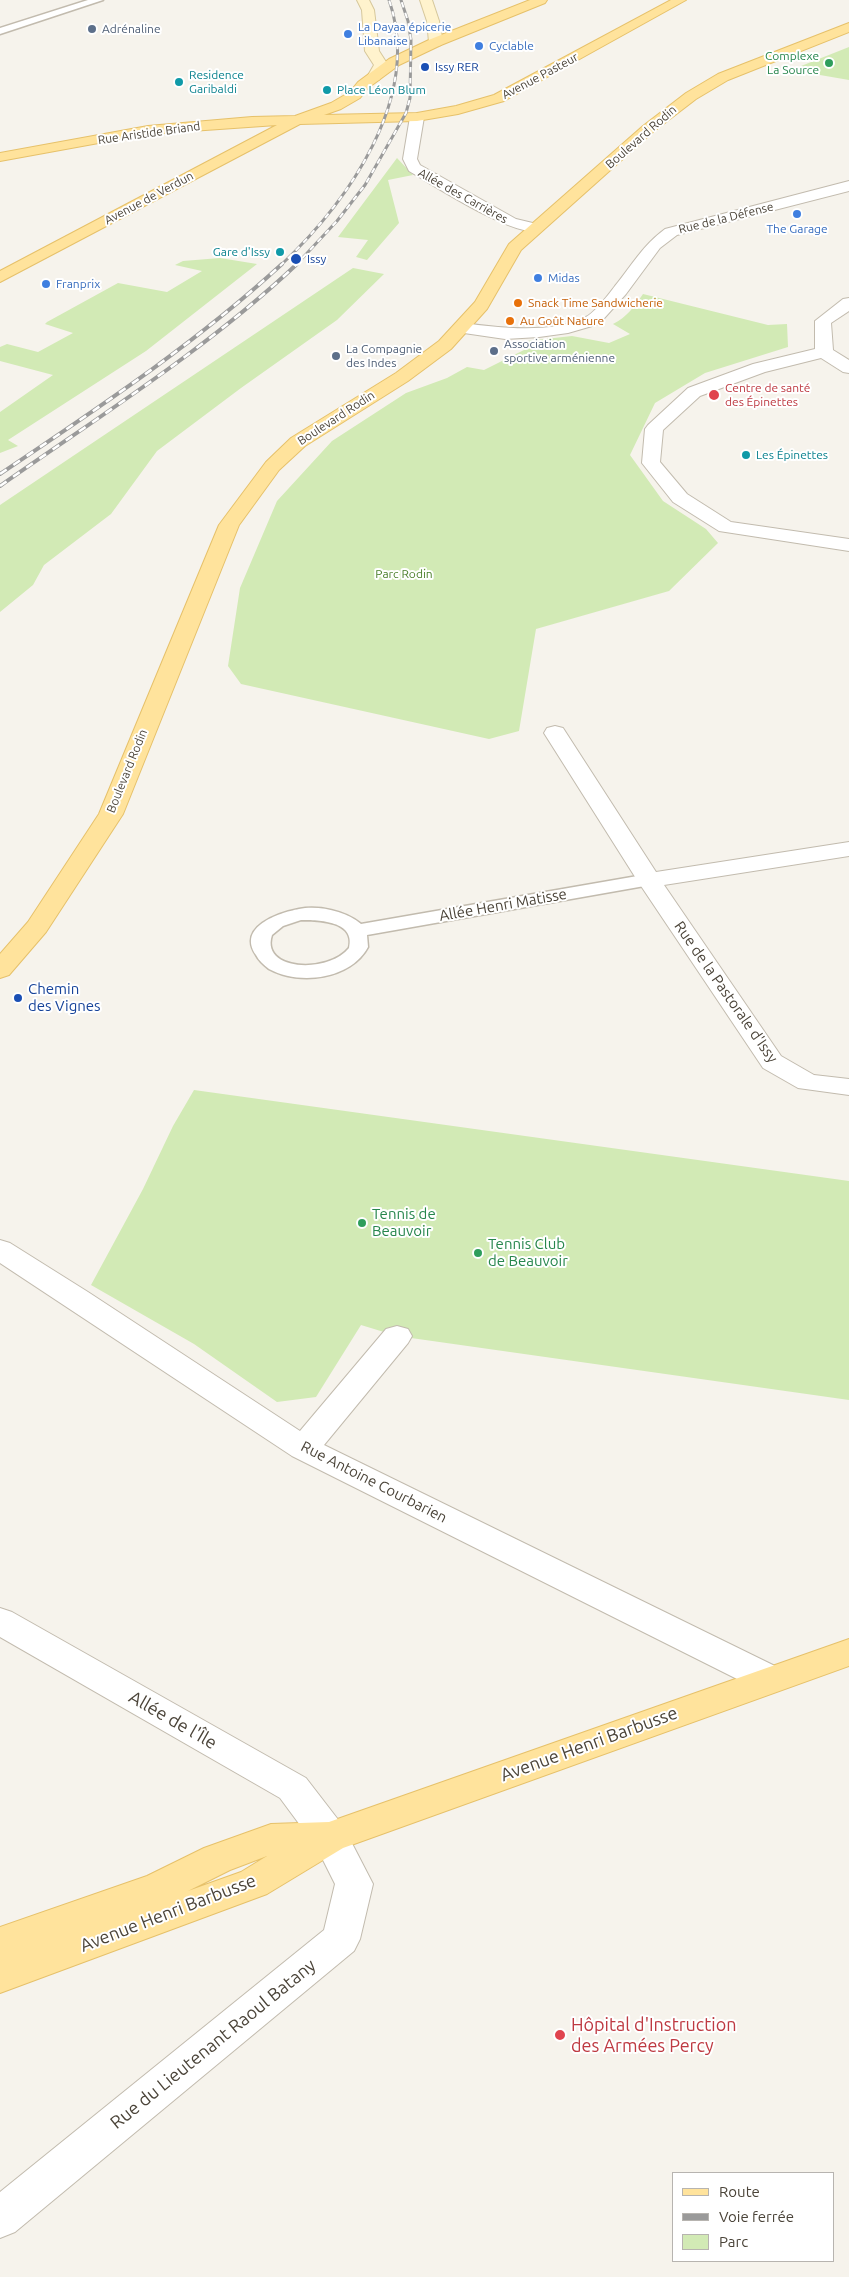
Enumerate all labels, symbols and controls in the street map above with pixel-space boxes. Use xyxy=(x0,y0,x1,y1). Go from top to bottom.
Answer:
place label: La Dayaa épicerie Libanaise xyxy=(358,20,451,48)
place label: Adrénaline xyxy=(102,22,161,36)
marker: Adrénaline xyxy=(86,23,98,35)
marker: La Dayaa épicerie Libanaise xyxy=(342,28,354,40)
place label: Cyclable xyxy=(489,39,534,53)
marker: Cyclable xyxy=(473,40,485,52)
place label: Complexe La Source xyxy=(765,49,819,77)
street label: Avenue Pasteur xyxy=(499,50,581,102)
marker: Complexe La Source xyxy=(823,57,835,69)
place label: Issy RER xyxy=(435,60,479,74)
marker: Issy RER xyxy=(419,61,431,73)
place label: Residence Garibaldi xyxy=(189,68,244,96)
marker: Residence Garibaldi xyxy=(173,76,185,88)
place label: Place Léon Blum xyxy=(337,83,426,97)
marker: Place Léon Blum xyxy=(321,84,333,96)
street label: Boulevard Rodin xyxy=(603,102,679,172)
street label: Rue Aristide Briand xyxy=(97,119,201,147)
street label: Allée des Carrières xyxy=(416,165,510,227)
street label: Avenue de Verdun xyxy=(102,168,196,228)
street label: Rue de la Défense xyxy=(677,199,775,237)
marker: The Garage xyxy=(791,208,803,220)
place label: The Garage xyxy=(766,222,828,236)
place label: Gare d'Issy xyxy=(213,245,270,259)
marker: Gare d'Issy xyxy=(274,246,286,258)
marker: Issy xyxy=(289,252,303,266)
place label: Issy xyxy=(307,252,326,266)
place label: Midas xyxy=(548,271,580,285)
marker: Midas xyxy=(532,272,544,284)
place label: Franprix xyxy=(56,277,100,291)
marker: Franprix xyxy=(40,278,52,290)
place label: Snack Time Sandwicherie xyxy=(528,296,663,310)
marker: Snack Time Sandwicherie xyxy=(512,297,524,309)
place label: Au Goût Nature xyxy=(520,314,604,328)
marker: Au Goût Nature xyxy=(504,315,516,327)
place label: Association sportive arménienne xyxy=(504,337,615,365)
place label: La Compagnie des Indes xyxy=(346,342,422,370)
marker: Association sportive arménienne xyxy=(488,345,500,357)
marker: La Compagnie des Indes xyxy=(330,350,342,362)
place label: Centre de santé des Épinettes xyxy=(725,381,810,409)
street label: Boulevard Rodin xyxy=(295,388,377,448)
marker: Centre de santé des Épinettes xyxy=(707,388,721,402)
place label: Les Épinettes xyxy=(756,448,828,462)
marker: Les Épinettes xyxy=(740,449,752,461)
park label: Parc Rodin xyxy=(375,567,433,581)
street label: Boulevard Rodin xyxy=(104,727,150,815)
street label: Allée Henri Matisse xyxy=(438,885,568,925)
street label: Rue de la Pastorale d'Issy xyxy=(670,918,782,1066)
place label: Chemin des Vignes xyxy=(28,980,101,1015)
marker: Chemin des Vignes xyxy=(12,992,24,1004)
place label: Tennis de Beauvoir xyxy=(372,1205,436,1240)
marker: Tennis de Beauvoir xyxy=(356,1217,368,1229)
place label: Tennis Club de Beauvoir xyxy=(488,1235,568,1270)
marker: Tennis Club de Beauvoir xyxy=(472,1247,484,1259)
street label: Rue Antoine Courbarien xyxy=(298,1437,450,1527)
street label: Allée de l'Île xyxy=(125,1686,221,1754)
street label: Avenue Henri Barbusse xyxy=(498,1702,680,1786)
street label: Avenue Henri Barbusse xyxy=(77,1869,259,1957)
street label: Rue du Lieutenant Raoul Batany xyxy=(106,1954,320,2134)
place label: Hôpital d'Instruction des Armées Percy xyxy=(571,2014,736,2056)
marker: Hôpital d'Instruction des Armées Percy xyxy=(553,2028,567,2042)
legend xyxy=(672,2172,834,2262)
text: Route xyxy=(719,2183,760,2200)
text: Voie ferrée xyxy=(719,2208,794,2225)
text: Parc xyxy=(719,2233,748,2250)

